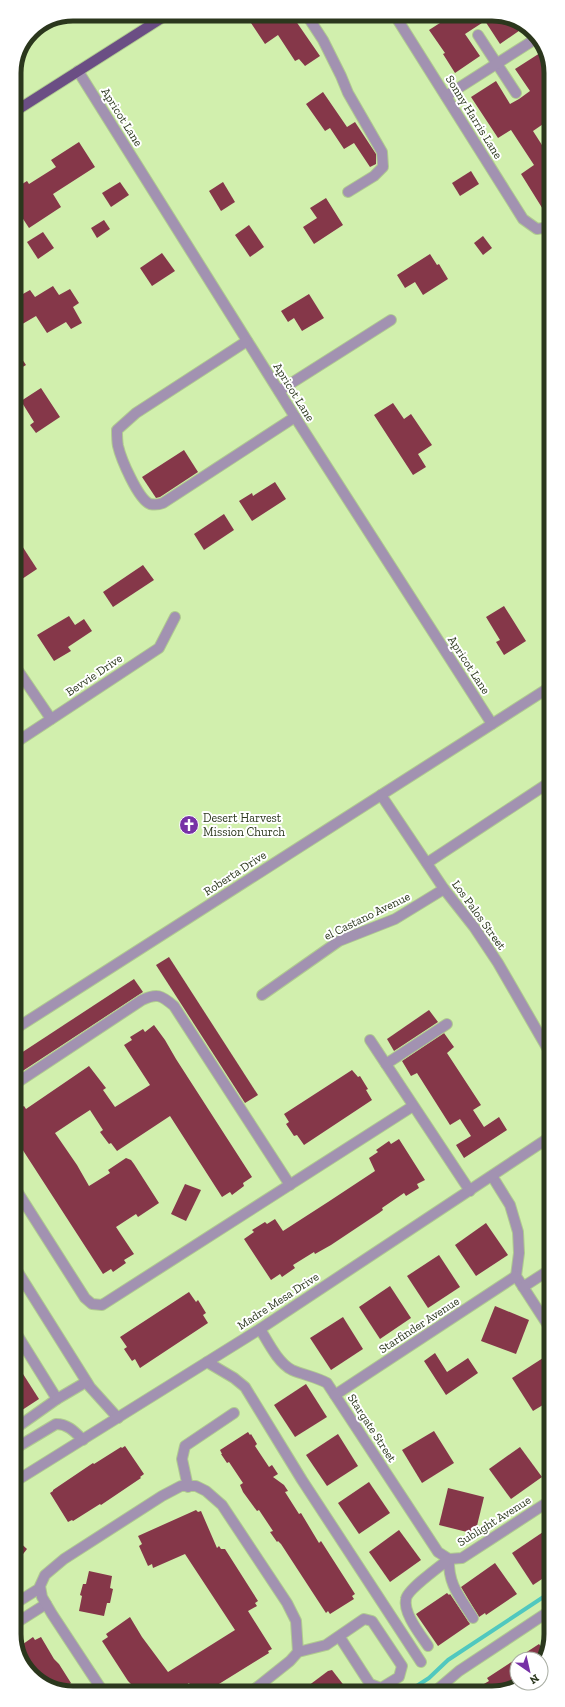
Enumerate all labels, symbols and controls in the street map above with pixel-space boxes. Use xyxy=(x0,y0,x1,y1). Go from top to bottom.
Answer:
street label: Sonny Harris Lane xyxy=(443,73,505,162)
street label: Apricot Lane xyxy=(98,85,146,149)
street label: Apricot Lane xyxy=(270,360,318,424)
street label: Apricot Lane xyxy=(445,633,493,697)
street label: Bevvie Drive xyxy=(63,651,125,699)
place label: Desert Harvest Mission Church xyxy=(203,811,285,839)
church icon: Desert Harvest Mission Church xyxy=(178,814,200,836)
street label: Roberta Drive xyxy=(201,847,269,898)
street label: Los Palos Street xyxy=(449,878,509,953)
street label: el Castano Avenue xyxy=(322,889,413,943)
street label: Madre Mesa Drive xyxy=(235,1269,322,1333)
street label: Starfinder Avenue xyxy=(376,1294,462,1356)
street label: Stargate Street xyxy=(345,1391,400,1465)
street label: Sublight Avenue xyxy=(455,1493,534,1549)
north arrow xyxy=(509,1651,549,1691)
text: N xyxy=(527,1671,541,1687)

